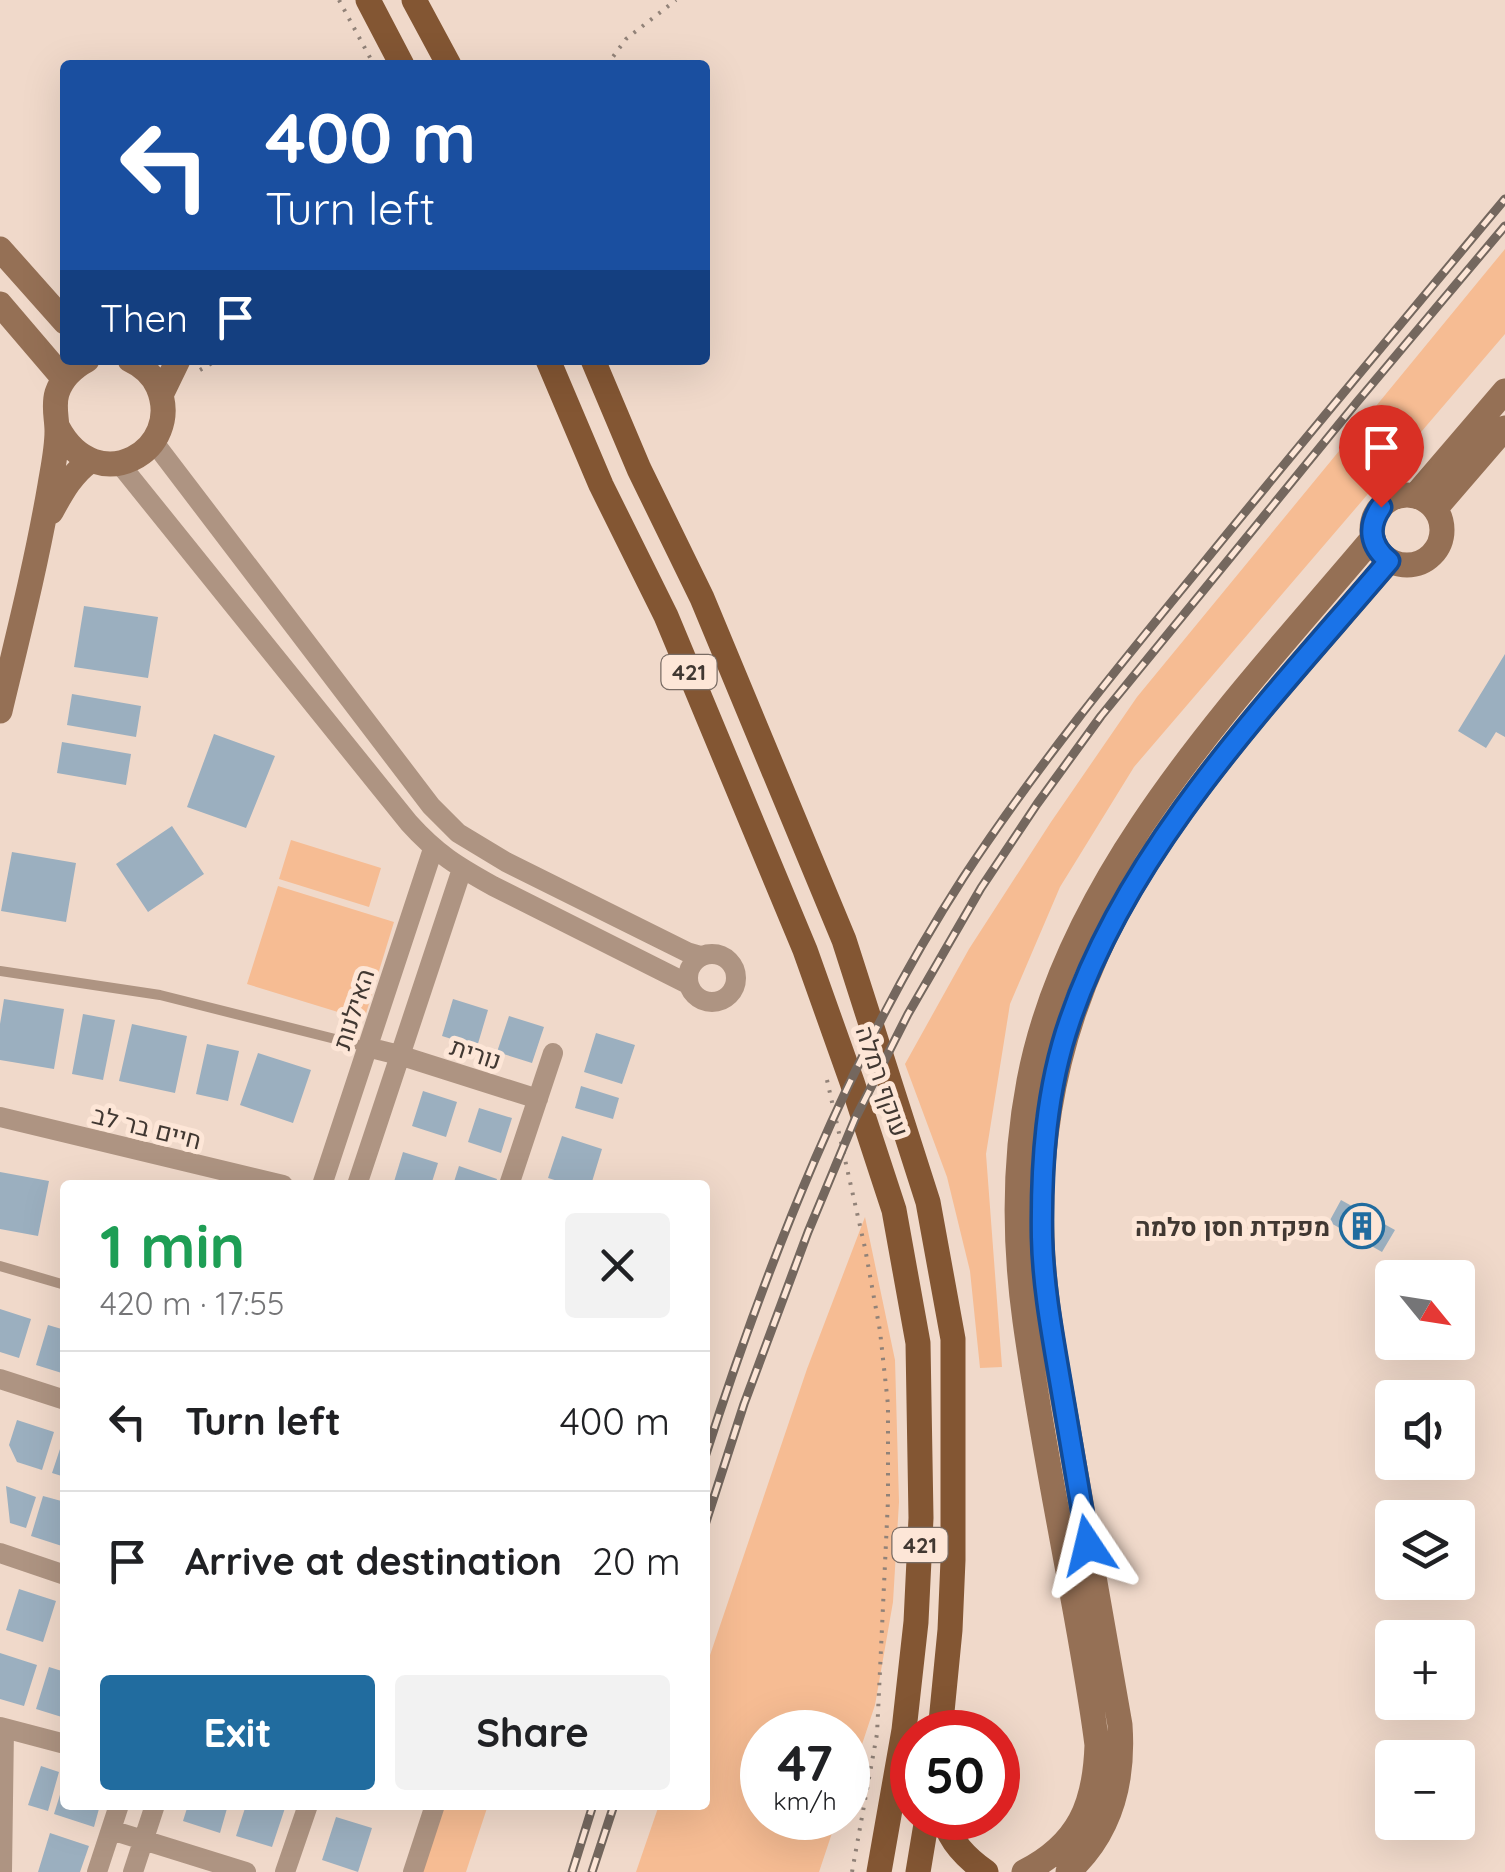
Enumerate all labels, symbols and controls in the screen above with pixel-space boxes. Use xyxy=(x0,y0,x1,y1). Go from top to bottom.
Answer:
text: 400 m xyxy=(265,93,476,181)
icon: left xyxy=(100,100,230,230)
text: Turn left xyxy=(265,180,435,236)
icon: arrive xyxy=(208,290,263,345)
text: Then xyxy=(100,294,188,342)
pin xyxy=(1339,405,1424,508)
icon: arrive xyxy=(1354,420,1409,475)
road number: 421 xyxy=(662,655,716,689)
street label: האילנות xyxy=(325,965,381,1053)
street label: עוקף רמלה xyxy=(850,1022,916,1140)
street label: נורית xyxy=(447,1030,505,1076)
street label: חיים בר לב xyxy=(89,1099,205,1155)
building icon: מפקדת חסן סלמה xyxy=(1339,1203,1385,1249)
text: 1 min xyxy=(100,1208,245,1283)
place label: מפקדת חסן סלמה xyxy=(1135,1211,1330,1242)
button: close xyxy=(565,1213,670,1318)
north arrow xyxy=(1375,1260,1475,1360)
map controls xyxy=(1375,1260,1475,1840)
text: 420 m · 17:55 xyxy=(100,1283,284,1323)
button: sound xyxy=(1375,1380,1475,1480)
icon: left xyxy=(100,1394,155,1449)
text: Turn left xyxy=(185,1397,341,1445)
text: 400 m xyxy=(560,1397,670,1445)
position arrow xyxy=(1036,1493,1140,1597)
button: layers xyxy=(1375,1500,1475,1600)
road number: 421 xyxy=(892,1528,948,1562)
icon: arrive xyxy=(100,1534,155,1589)
text: Arrive at destination xyxy=(185,1537,562,1585)
text: 20 m xyxy=(592,1537,681,1585)
button: + xyxy=(1375,1620,1475,1720)
button: Exit xyxy=(100,1675,375,1790)
button: Share xyxy=(395,1675,670,1790)
speed limit sign: 50 xyxy=(890,1710,1020,1840)
text: 47 xyxy=(777,1731,833,1794)
button: − xyxy=(1375,1740,1475,1840)
text: km/h xyxy=(773,1785,837,1816)

